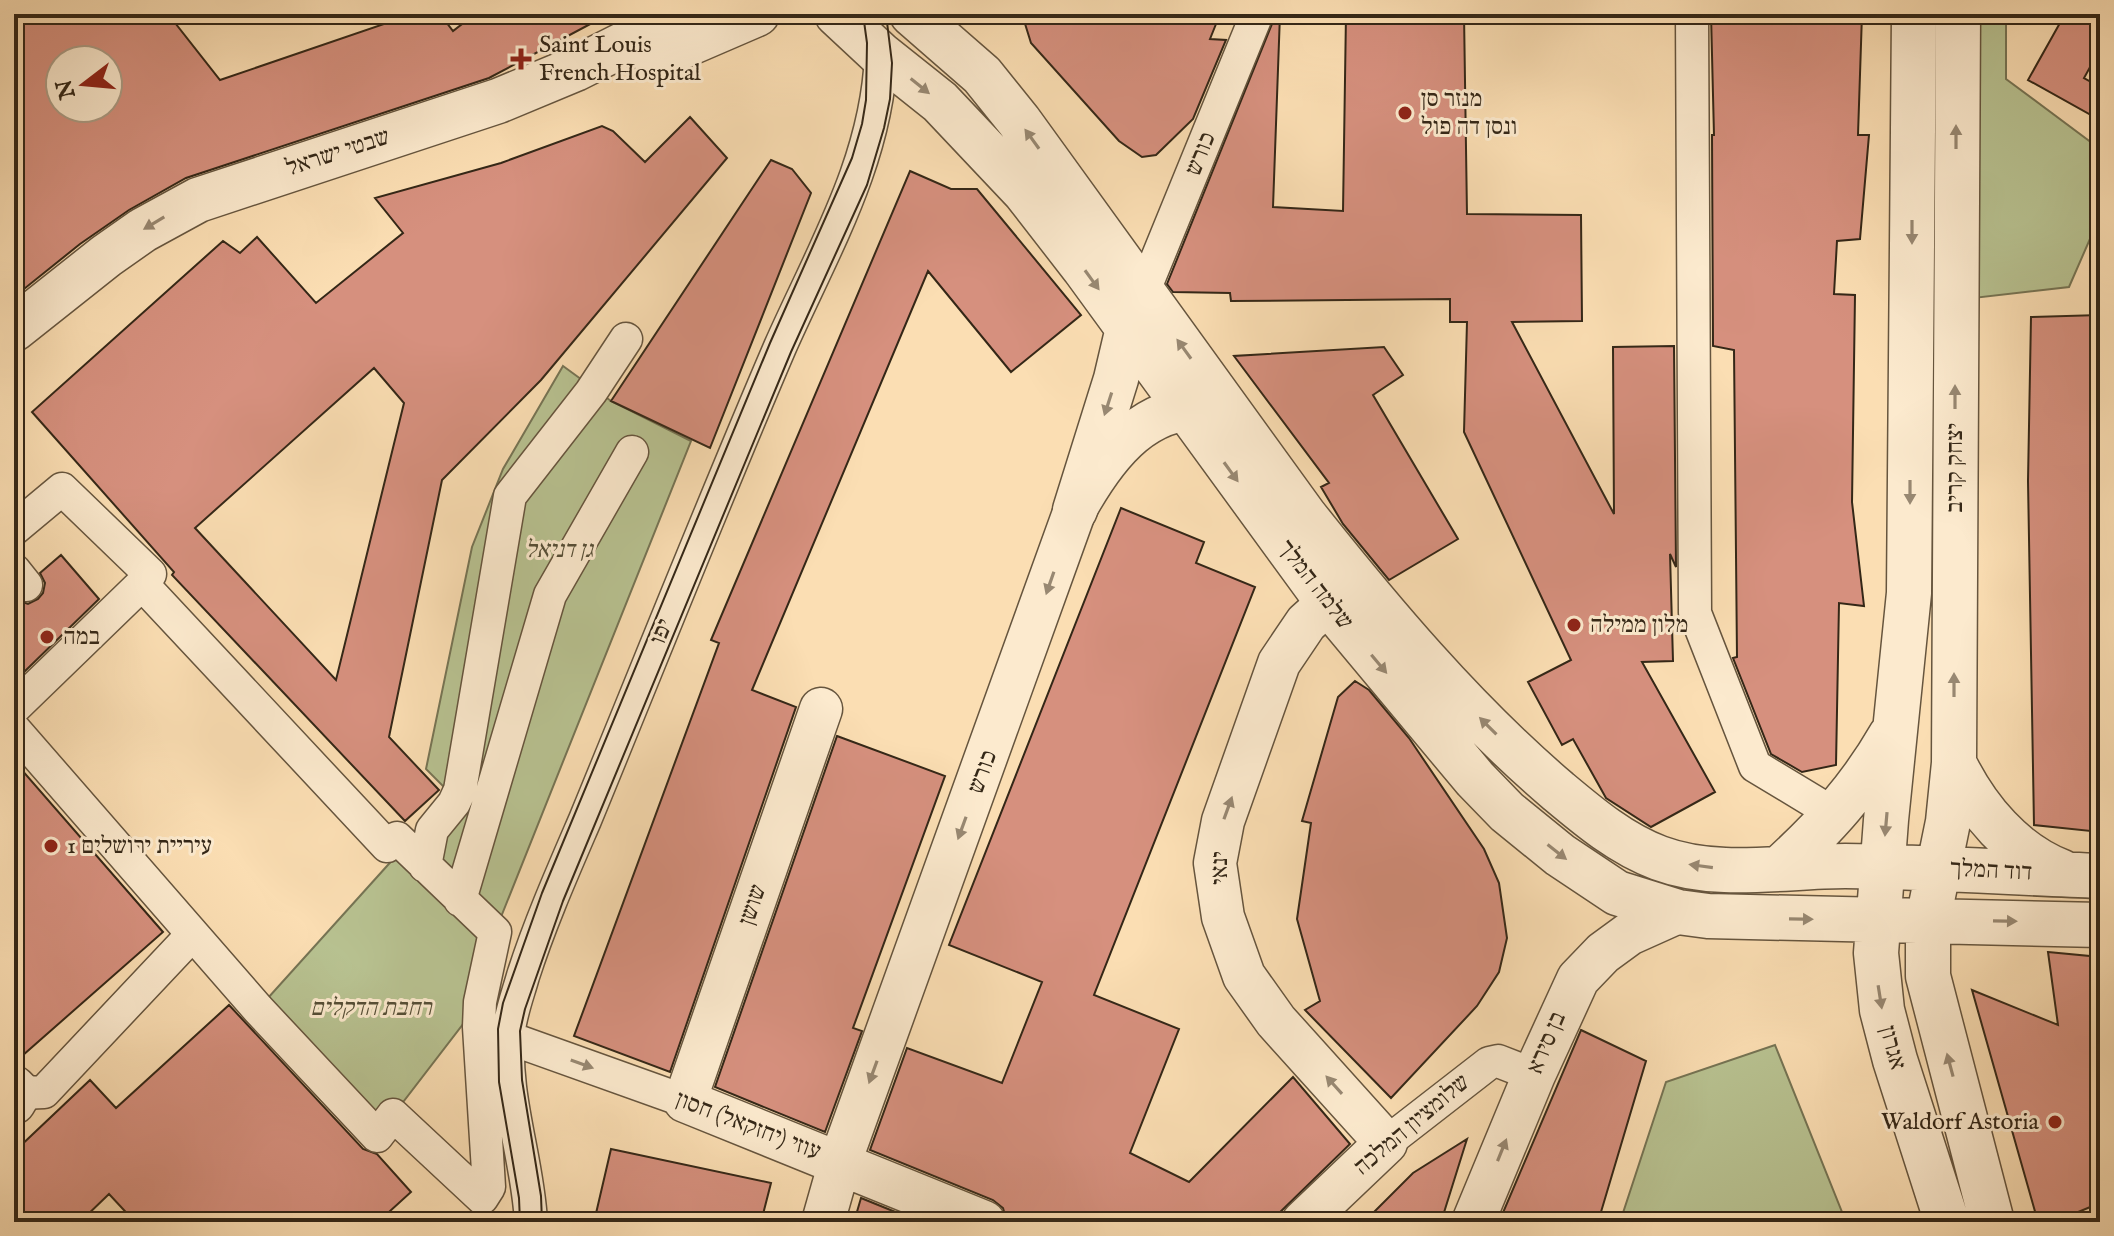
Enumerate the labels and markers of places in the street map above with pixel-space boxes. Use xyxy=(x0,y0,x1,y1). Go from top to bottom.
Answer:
place label: Saint Louis French Hospital xyxy=(539,30,701,89)
marker: Saint Louis French Hospital xyxy=(510,48,532,70)
place label: מנזר סן ונסן דה פול xyxy=(1421,84,1517,143)
marker: מנזר סן ונסן דה פול xyxy=(1396,104,1414,122)
place label: מלון ממילה xyxy=(1590,610,1688,641)
marker: מלון ממילה xyxy=(1565,616,1583,634)
place label: במה xyxy=(63,622,100,653)
marker: במה xyxy=(38,628,56,646)
place label: 1 עיריית ירושלים xyxy=(67,831,212,862)
marker: 1 עיריית ירושלים xyxy=(42,837,60,855)
place label: Waldorf Astoria xyxy=(1881,1107,2040,1138)
marker: Waldorf Astoria xyxy=(2046,1113,2064,1131)

